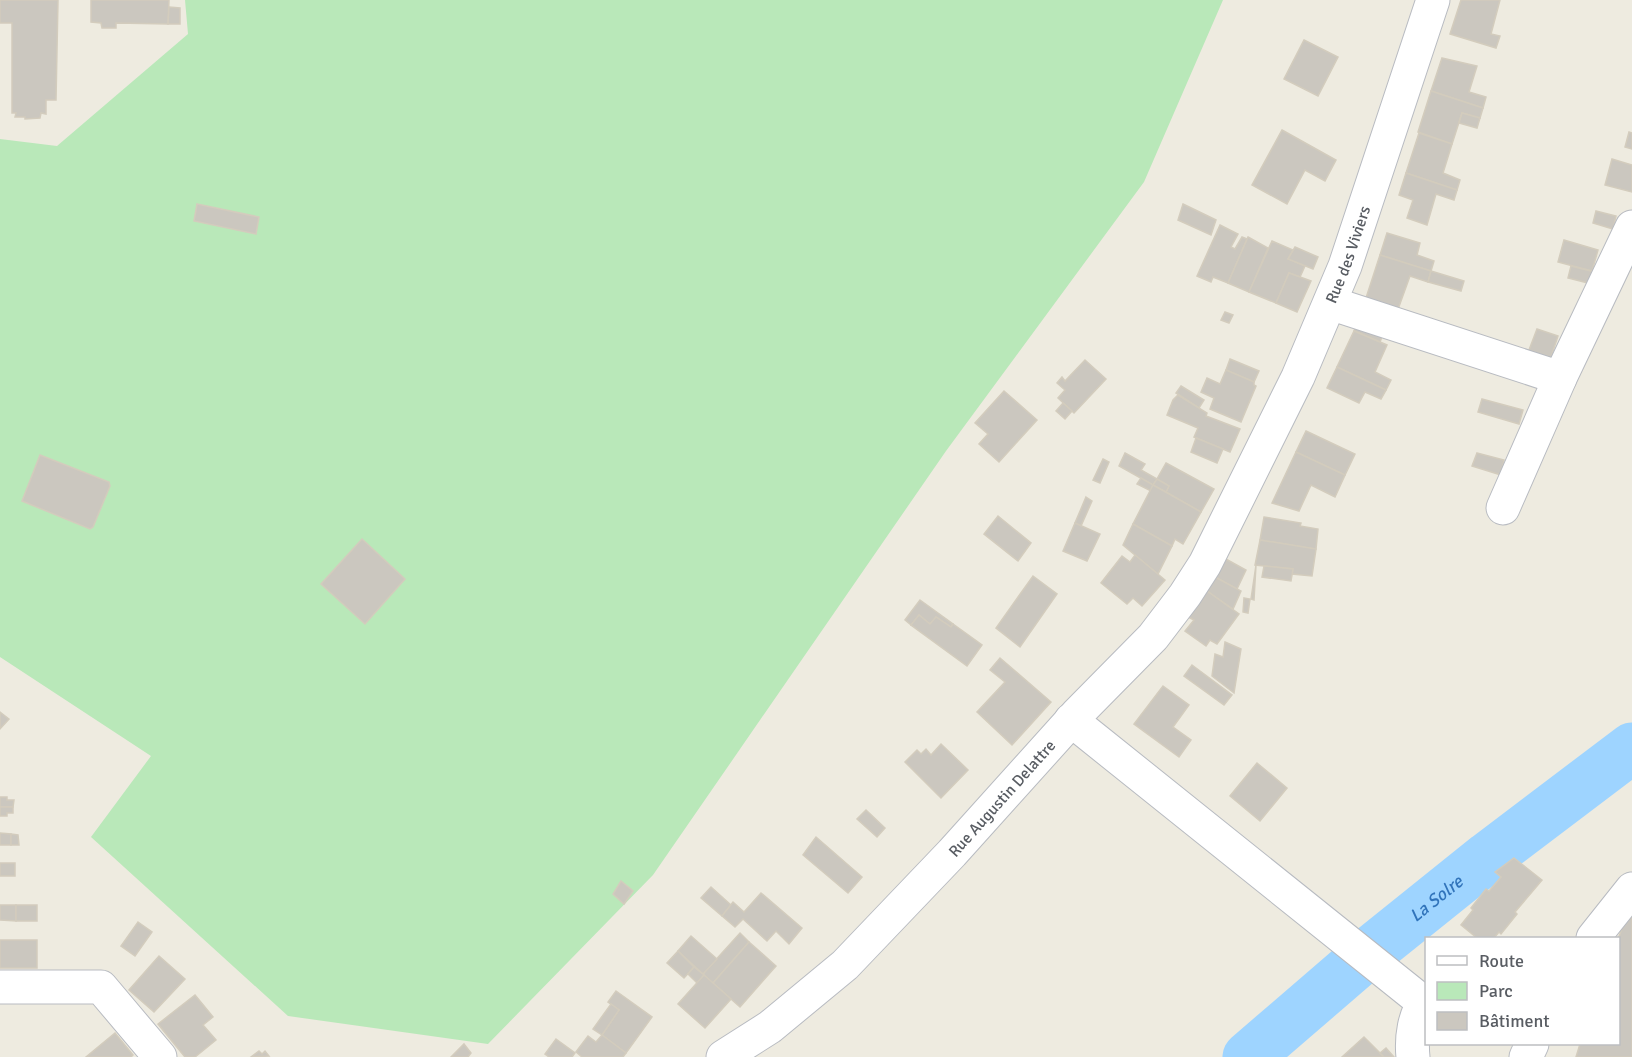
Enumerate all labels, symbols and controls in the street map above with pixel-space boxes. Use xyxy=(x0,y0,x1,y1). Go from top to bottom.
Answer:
street label: Rue des Viviers xyxy=(1321,203,1375,306)
street label: Rue Augustin Delattre xyxy=(945,736,1060,861)
water label: La Solre xyxy=(1405,870,1468,927)
legend xyxy=(1425,937,1620,1045)
text: Route xyxy=(1479,950,1524,972)
text: Parc xyxy=(1479,980,1513,1002)
text: Bâtiment xyxy=(1479,1010,1550,1032)

